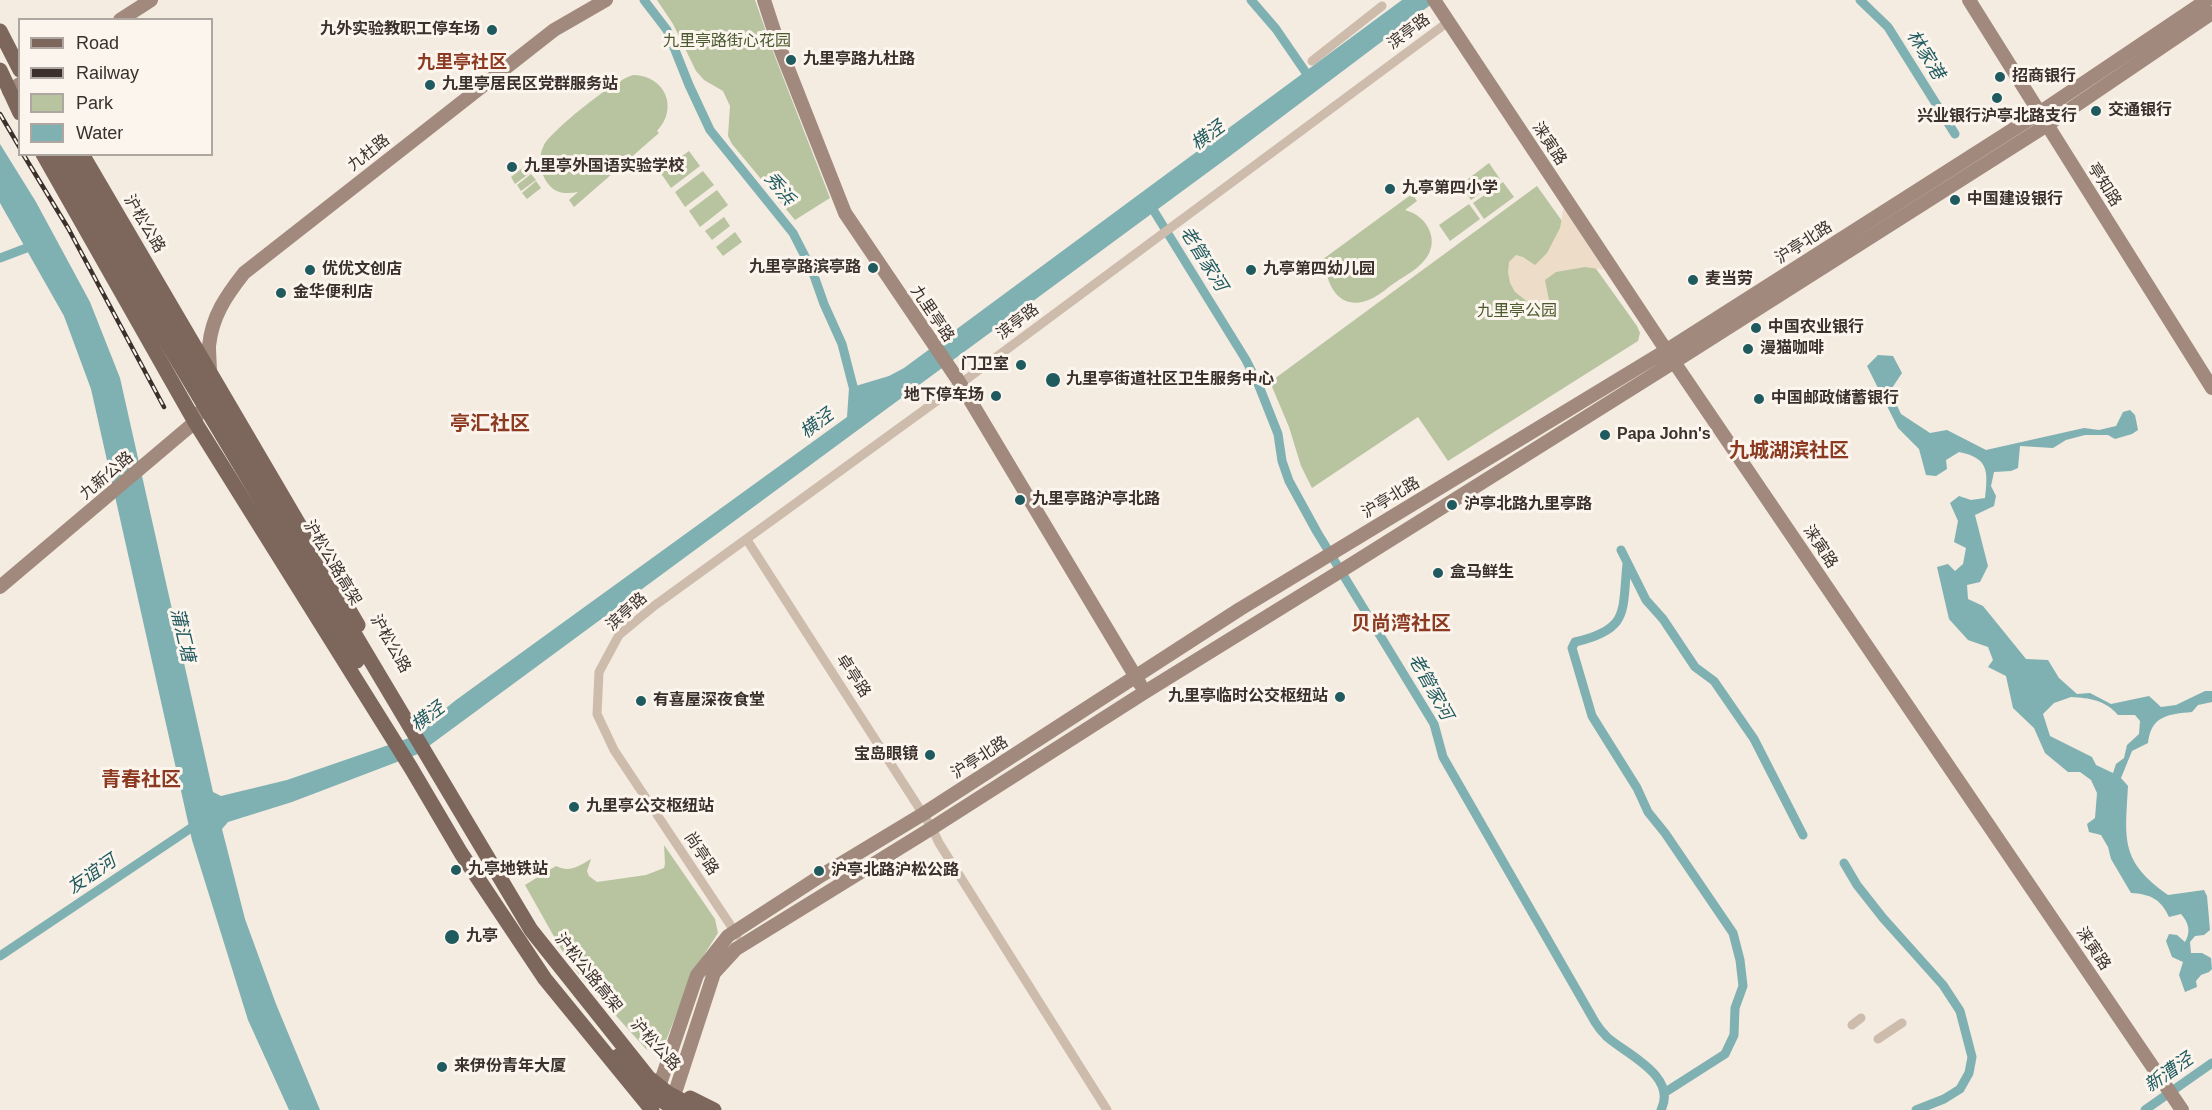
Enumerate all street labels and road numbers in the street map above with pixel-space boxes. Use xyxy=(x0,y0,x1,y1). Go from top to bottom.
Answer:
street label: 滨亭路 xyxy=(1384,10,1434,54)
street label: 涞寅路 xyxy=(1528,119,1570,169)
street label: 九杜路 xyxy=(344,131,394,175)
street label: 亭知路 xyxy=(2083,160,2125,210)
street label: 沪松公路 xyxy=(119,192,169,256)
street label: 沪亭北路 xyxy=(1772,218,1836,268)
street label: 九里亭路 xyxy=(906,282,958,346)
street label: 滨亭路 xyxy=(993,300,1043,344)
street label: 九新公路 xyxy=(76,448,138,504)
street label: 沪亭北路 xyxy=(1359,473,1423,523)
street label: 沪松公路高架 xyxy=(299,517,365,609)
street label: 涞寅路 xyxy=(1799,522,1841,572)
street label: 滨亭路 xyxy=(603,589,651,635)
street label: 沪松公路 xyxy=(366,611,414,677)
street label: 卓亭路 xyxy=(832,651,874,701)
street label: 沪亭北路 xyxy=(948,733,1012,783)
street label: 尚亭路 xyxy=(680,829,722,879)
street label: 涞寅路 xyxy=(2072,924,2114,974)
street label: 沪松公路高架 xyxy=(550,930,626,1016)
street label: 沪松公路 xyxy=(626,1015,684,1075)

